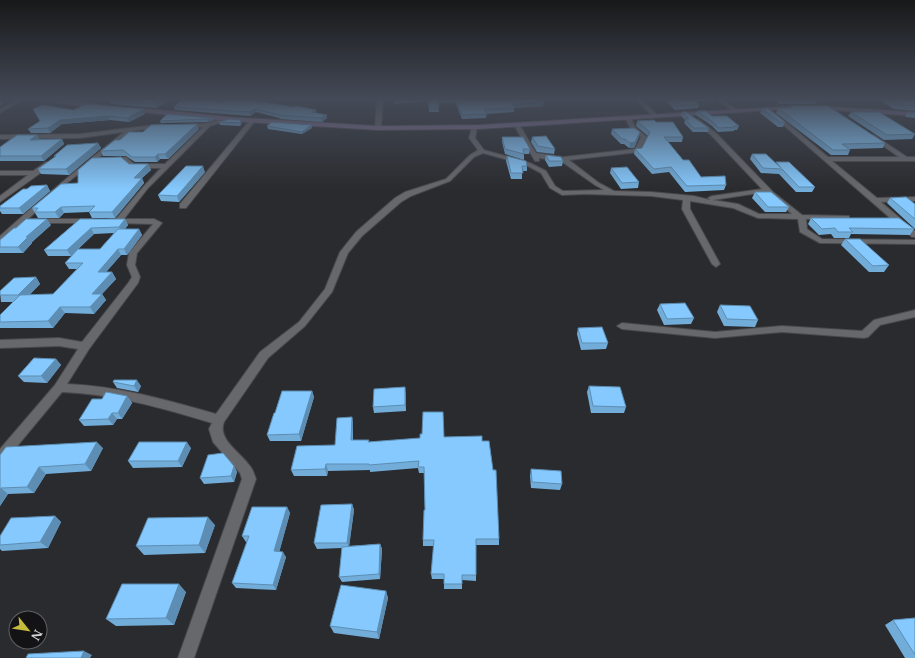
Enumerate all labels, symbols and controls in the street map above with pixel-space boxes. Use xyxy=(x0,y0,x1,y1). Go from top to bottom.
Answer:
north arrow xyxy=(8,610,48,650)
text: N xyxy=(28,627,45,644)

